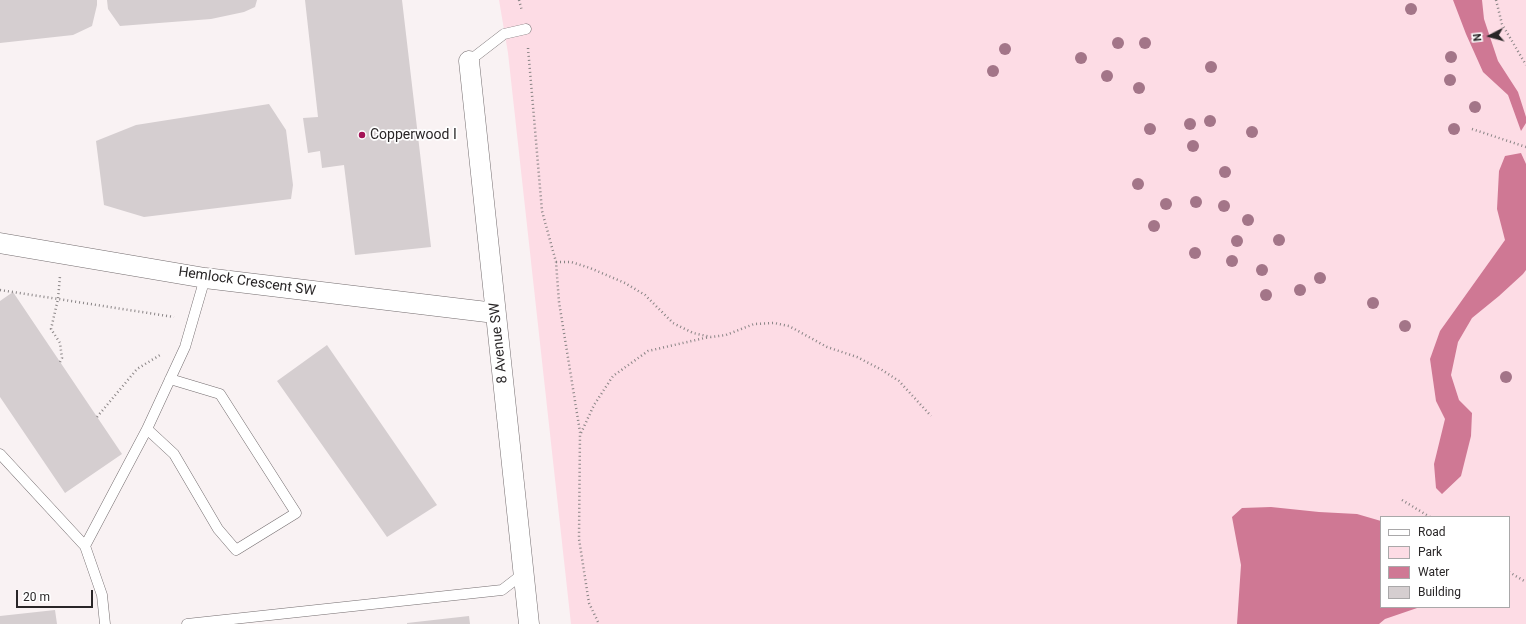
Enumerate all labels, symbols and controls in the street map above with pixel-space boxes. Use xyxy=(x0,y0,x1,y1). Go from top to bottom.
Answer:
north arrow xyxy=(1470,16,1510,56)
text: N xyxy=(1471,33,1484,42)
place label: Copperwood I xyxy=(370,127,457,143)
marker: Copperwood I xyxy=(357,130,367,140)
street label: Hemlock Crescent SW xyxy=(177,264,317,300)
street label: 8 Avenue SW xyxy=(486,302,512,384)
legend xyxy=(1380,516,1510,608)
text: Road xyxy=(1418,525,1446,539)
text: Park xyxy=(1418,545,1442,559)
text: Water xyxy=(1418,565,1449,579)
scale bar xyxy=(18,582,95,608)
text: Building xyxy=(1418,585,1461,599)
text: 20 m xyxy=(23,590,50,604)

